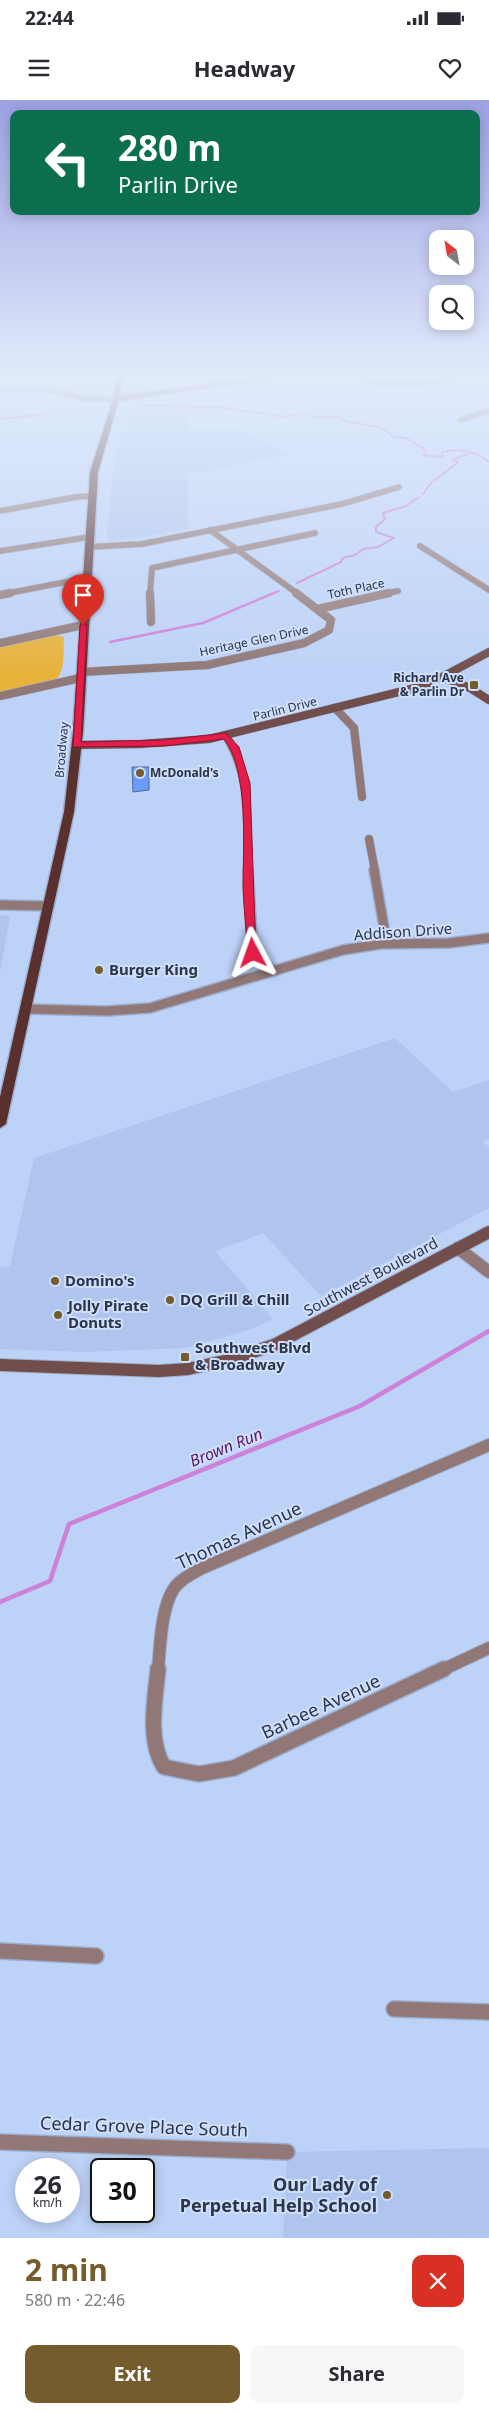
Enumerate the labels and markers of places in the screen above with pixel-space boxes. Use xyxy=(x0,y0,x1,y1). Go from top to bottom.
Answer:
pin xyxy=(62,574,104,625)
place label: Richard Ave & Parlin Dr xyxy=(393,669,465,700)
marker: Richard Ave & Parlin Dr xyxy=(468,679,480,691)
place label: McDonald's xyxy=(150,764,219,781)
marker: McDonald's xyxy=(134,767,146,779)
place label: Burger King xyxy=(109,959,198,979)
marker: Burger King xyxy=(93,964,105,976)
place label: Domino's xyxy=(65,1270,135,1290)
marker: Domino's xyxy=(49,1275,61,1287)
place label: DQ Grill & Chill xyxy=(180,1289,290,1309)
marker: DQ Grill & Chill xyxy=(164,1294,176,1306)
place label: Jolly Pirate Donuts xyxy=(66,1295,148,1332)
marker: Jolly Pirate Donuts xyxy=(52,1309,64,1321)
place label: Southwest Blvd & Broadway xyxy=(195,1337,311,1374)
marker: Southwest Blvd & Broadway xyxy=(179,1351,191,1363)
place label: Our Lady of Perpetual Help School xyxy=(180,2172,378,2217)
marker: Our Lady of Perpetual Help School xyxy=(381,2189,393,2201)

